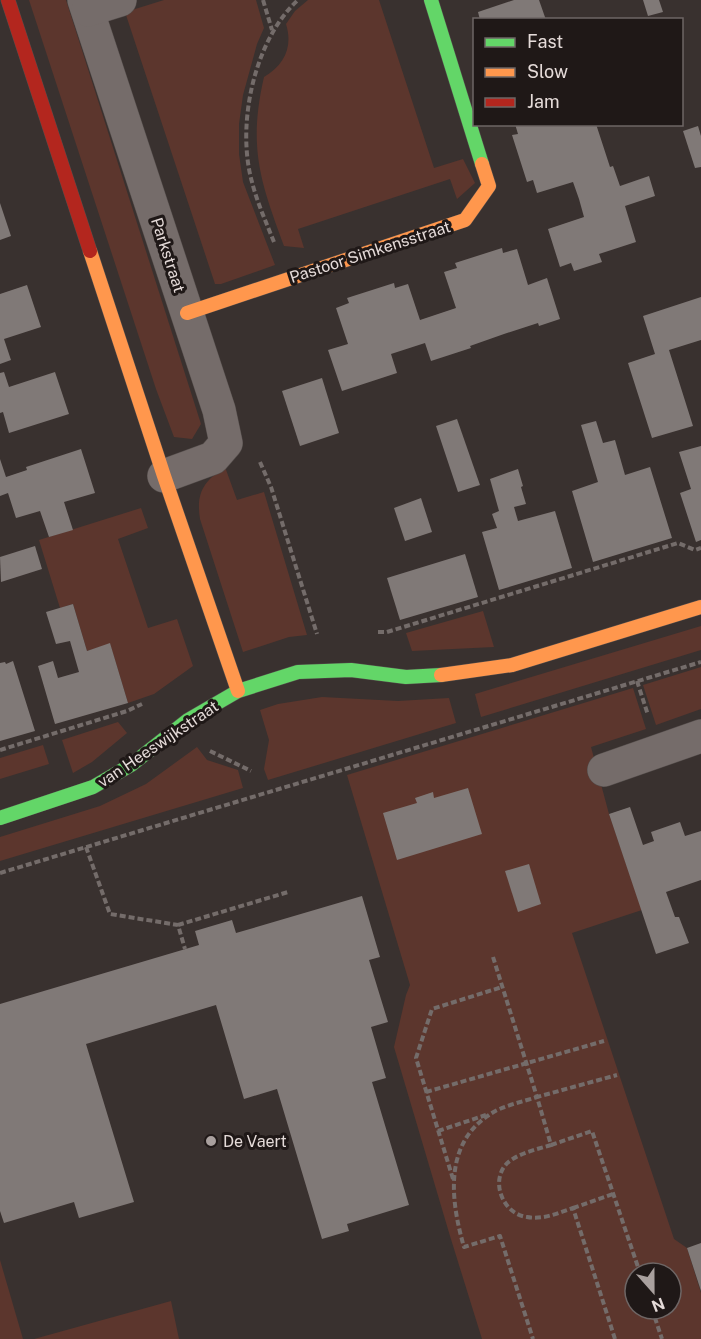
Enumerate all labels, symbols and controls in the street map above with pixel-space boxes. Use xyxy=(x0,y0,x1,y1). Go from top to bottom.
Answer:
legend xyxy=(473,18,683,126)
text: Fast xyxy=(527,31,563,52)
text: Slow xyxy=(527,61,568,82)
text: Jam xyxy=(527,91,560,112)
street label: Parkstraat xyxy=(147,215,189,295)
street label: Pastoor Simkensstraat xyxy=(287,217,453,287)
street label: van Heeswijkstraat xyxy=(94,697,222,791)
place label: De Vaert xyxy=(223,1132,287,1151)
marker: De Vaert xyxy=(204,1134,218,1148)
north arrow xyxy=(623,1261,683,1321)
text: N xyxy=(649,1293,667,1316)

